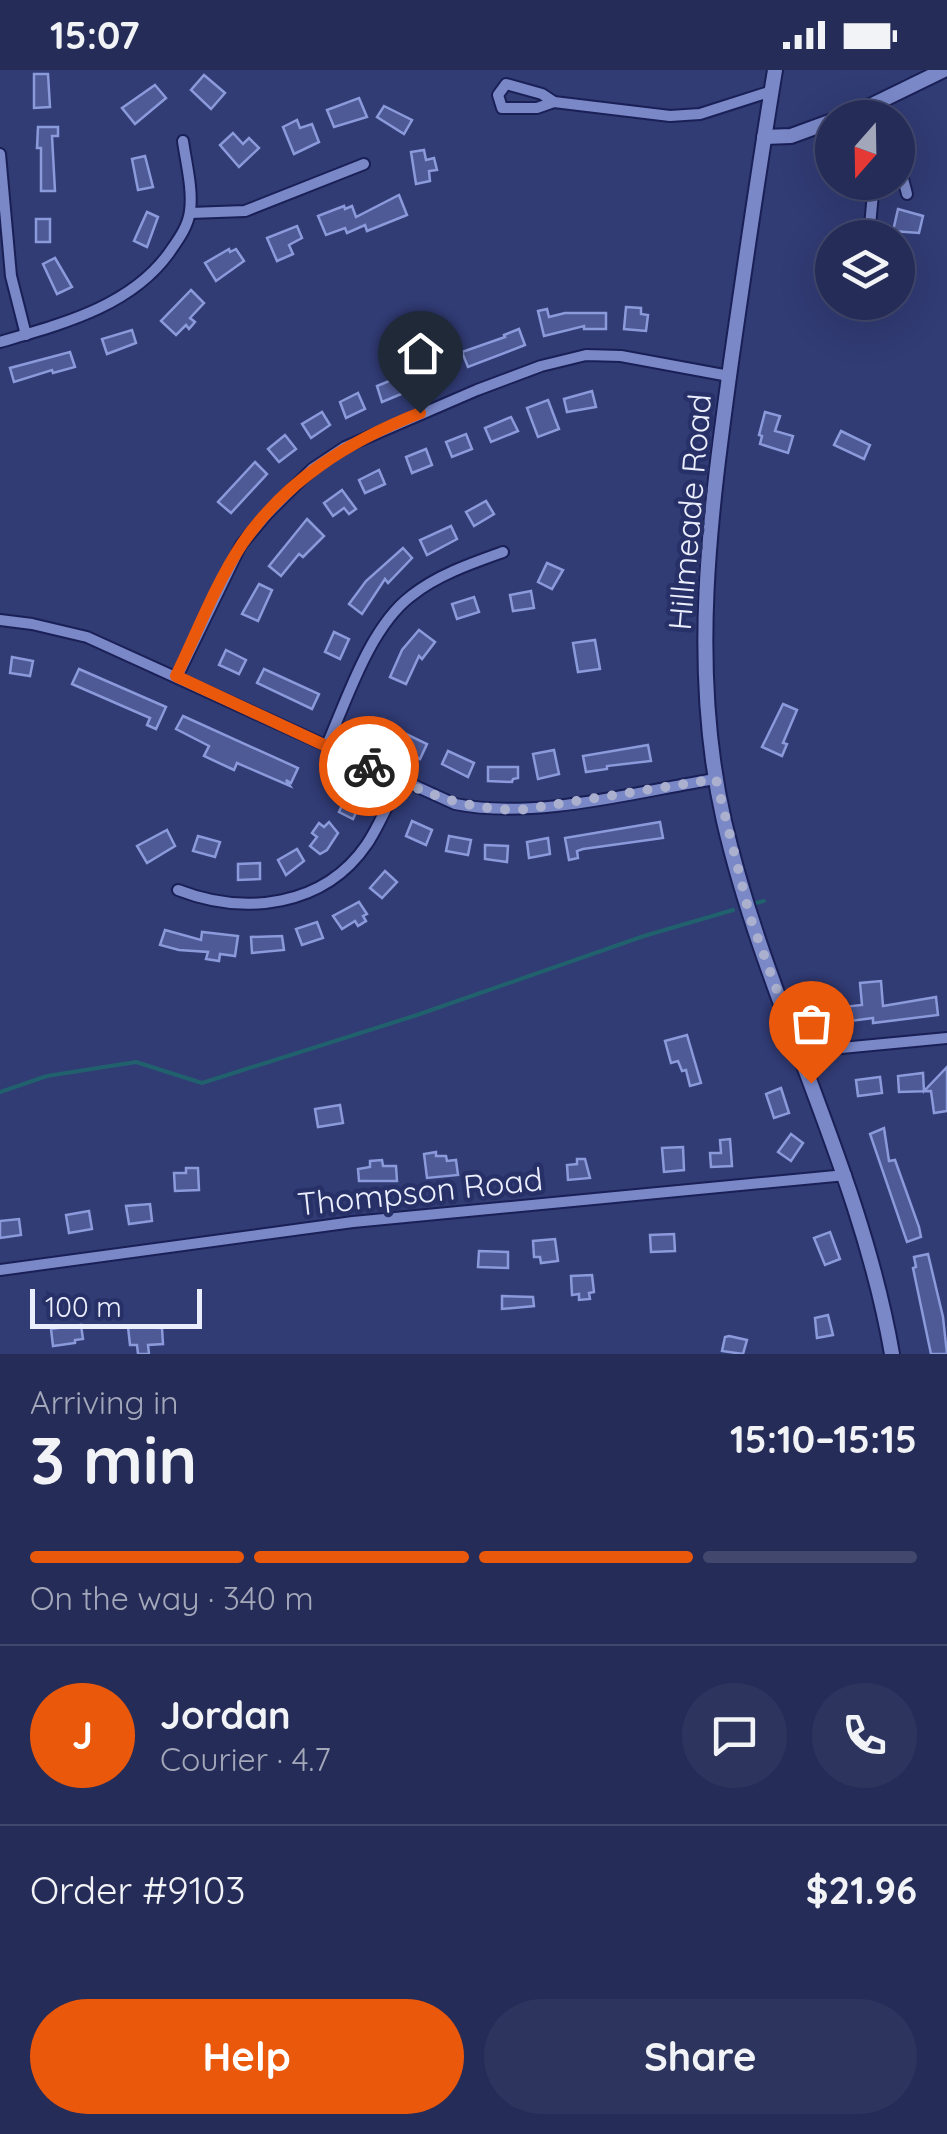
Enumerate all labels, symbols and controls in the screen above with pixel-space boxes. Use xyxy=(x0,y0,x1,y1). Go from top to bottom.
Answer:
text: 15:07 xyxy=(50,11,140,59)
north arrow xyxy=(815,100,915,200)
map controls xyxy=(815,100,915,320)
button: layers xyxy=(815,220,915,320)
pin xyxy=(378,311,463,414)
icon: home xyxy=(393,326,448,381)
street label: Hillmeade Road xyxy=(659,392,719,632)
courier xyxy=(319,716,419,816)
icon: bike xyxy=(342,739,397,794)
pin xyxy=(769,981,854,1084)
icon: bag xyxy=(784,996,839,1051)
street label: Thompson Road xyxy=(295,1158,545,1224)
scale bar xyxy=(30,1284,202,1328)
text: 100 m xyxy=(45,1289,122,1324)
text: Arriving in xyxy=(30,1382,179,1422)
text: 15:10–15:15 xyxy=(730,1415,917,1463)
text: 3 min xyxy=(30,1419,197,1500)
text: On the way · 340 m xyxy=(30,1578,314,1618)
button: chat xyxy=(682,1683,787,1788)
button: phone xyxy=(812,1683,917,1788)
text: Jordan xyxy=(160,1691,291,1739)
text: J xyxy=(72,1711,93,1759)
text: Courier · 4.7 xyxy=(160,1739,331,1779)
text: Order #9103 xyxy=(30,1866,245,1914)
text: $21.96 xyxy=(806,1866,917,1914)
button: Help xyxy=(30,1999,464,2114)
button: Share xyxy=(484,1999,917,2114)

